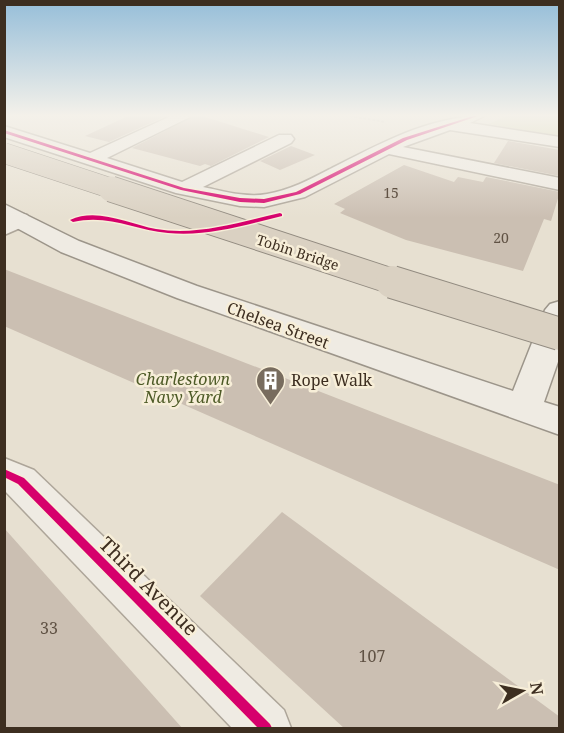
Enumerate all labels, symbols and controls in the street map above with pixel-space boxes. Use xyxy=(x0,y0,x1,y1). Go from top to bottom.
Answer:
house number: 15 xyxy=(383,183,399,202)
house number: 20 xyxy=(493,228,509,247)
street label: Tobin Bridge xyxy=(254,230,342,274)
street label: Chelsea Street xyxy=(224,296,332,354)
building icon: Rope Walk xyxy=(254,364,286,406)
park label: Charlestown Navy Yard xyxy=(136,368,231,408)
place label: Rope Walk xyxy=(291,369,373,391)
street label: Third Avenue xyxy=(94,531,204,641)
house number: 33 xyxy=(40,617,58,639)
house number: 107 xyxy=(359,645,385,667)
north arrow xyxy=(492,661,552,721)
text: N xyxy=(525,681,549,697)

